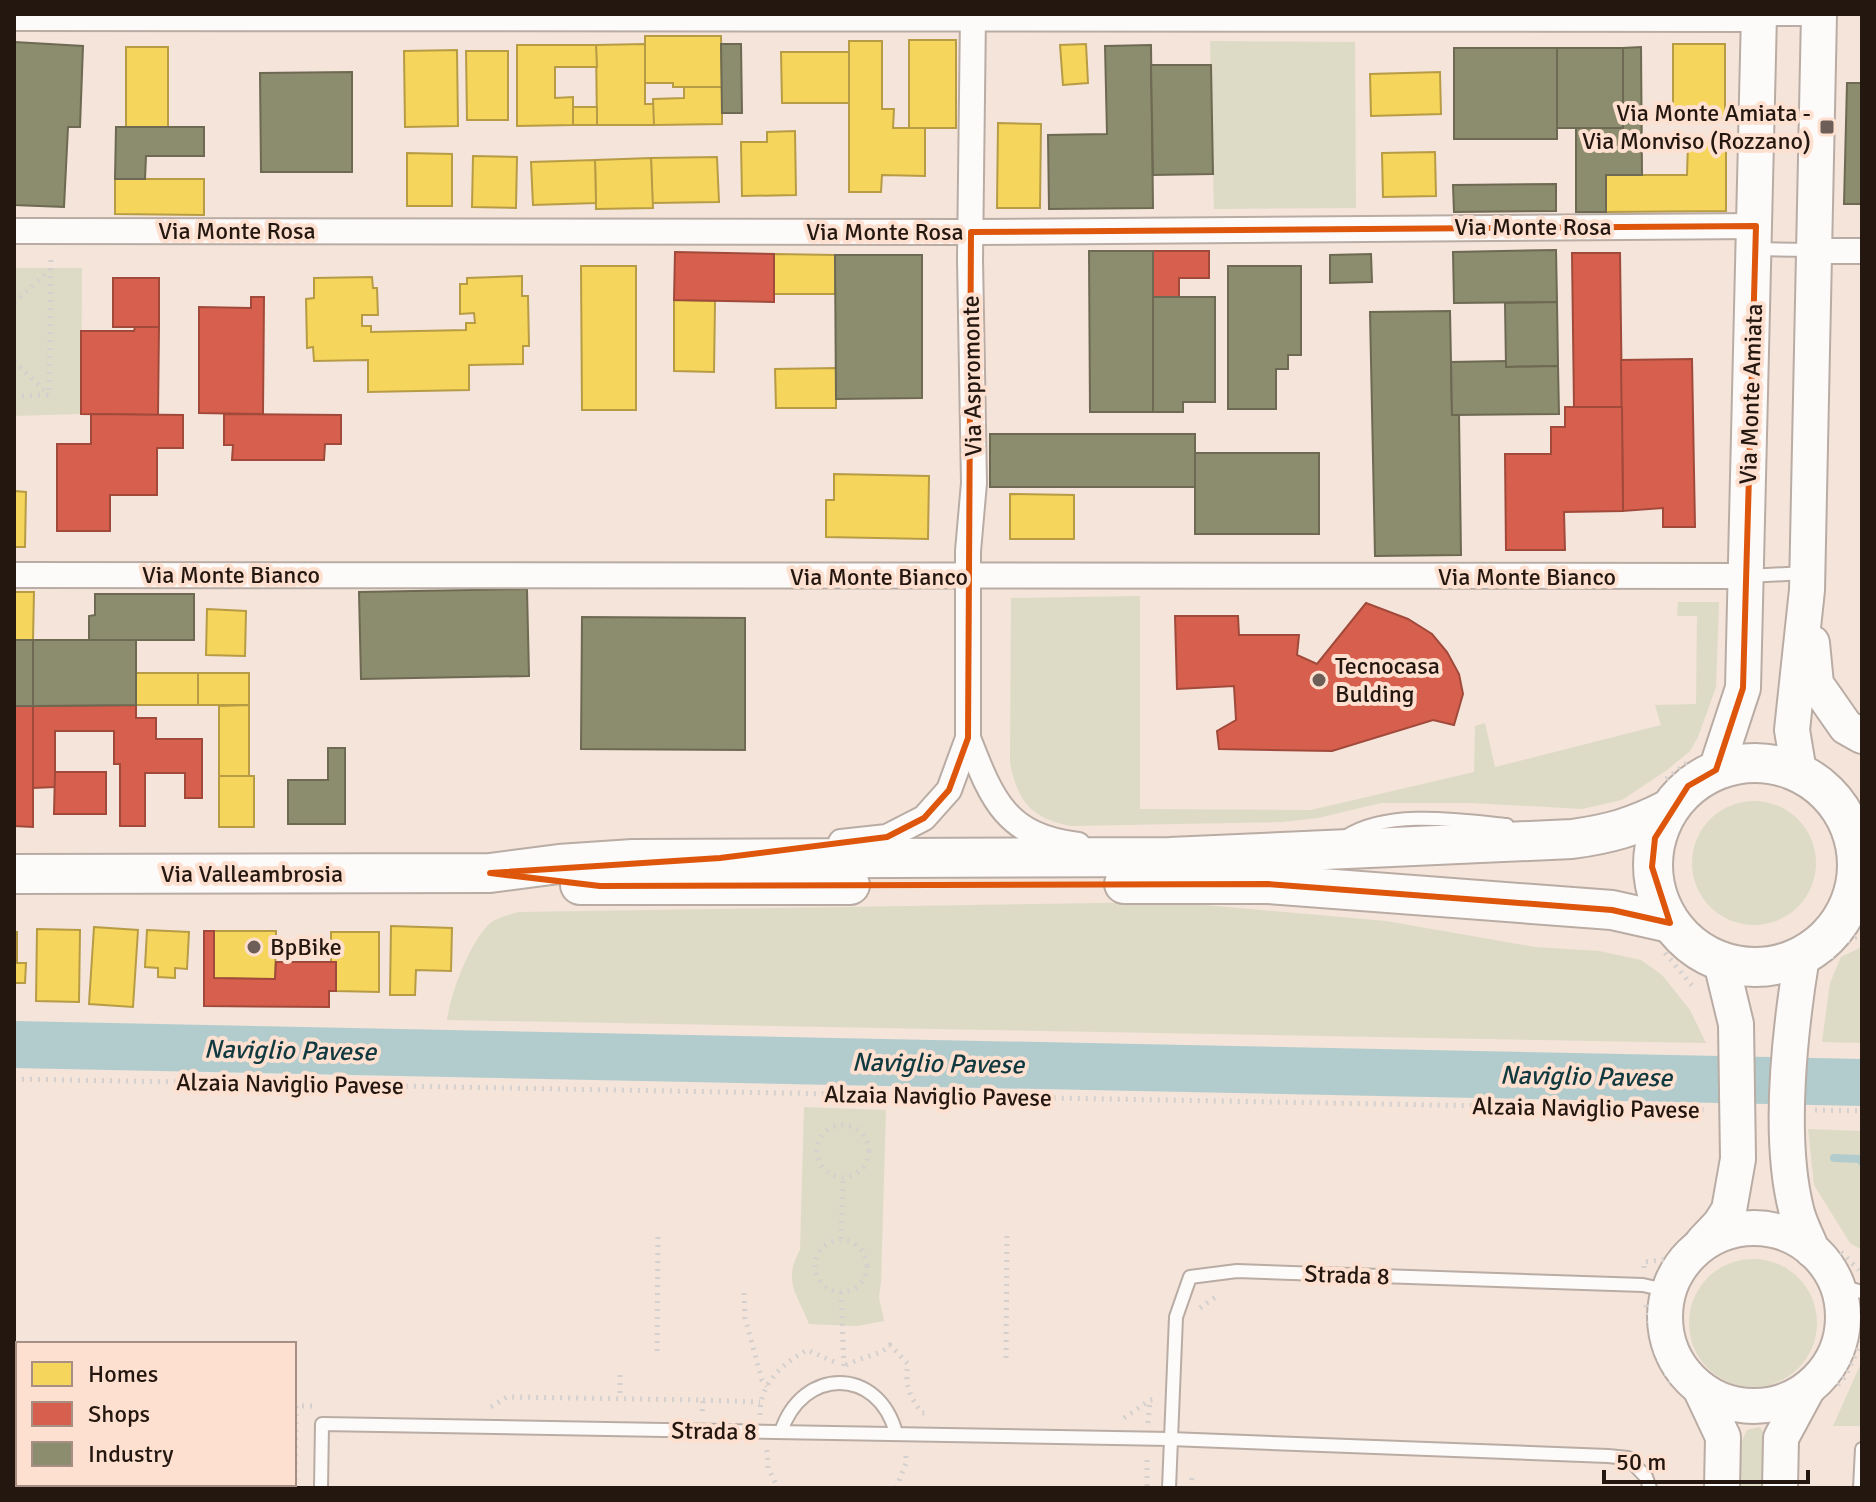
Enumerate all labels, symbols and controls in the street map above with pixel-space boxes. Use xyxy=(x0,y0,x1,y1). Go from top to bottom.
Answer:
place label: Via Monte Amiata - Via Monviso (Rozzano) xyxy=(1582,98,1811,156)
marker: Via Monte Amiata - Via Monviso (Rozzano) xyxy=(1818,118,1836,136)
street label: Via Monte Rosa xyxy=(1454,212,1612,242)
street label: Via Monte Rosa xyxy=(158,216,316,246)
street label: Via Monte Rosa xyxy=(806,217,964,247)
street label: Via Aspromonte xyxy=(956,295,988,457)
street label: Via Monte Amiata xyxy=(1733,303,1769,485)
street label: Via Monte Bianco xyxy=(142,560,320,590)
street label: Via Monte Bianco xyxy=(790,562,968,592)
street label: Via Monte Bianco xyxy=(1438,562,1616,592)
place label: Tecnocasa Bulding xyxy=(1335,651,1440,709)
marker: Tecnocasa Bulding xyxy=(1310,671,1328,689)
street label: Via Valleambrosia xyxy=(161,859,343,889)
place label: BpBike xyxy=(270,932,342,962)
marker: BpBike xyxy=(245,938,263,956)
water label: Naviglio Pavese xyxy=(204,1033,378,1069)
water label: Naviglio Pavese xyxy=(852,1046,1026,1082)
water label: Naviglio Pavese xyxy=(1500,1059,1674,1095)
street label: Alzaia Naviglio Pavese xyxy=(176,1067,404,1101)
street label: Alzaia Naviglio Pavese xyxy=(824,1079,1052,1113)
street label: Alzaia Naviglio Pavese xyxy=(1472,1091,1700,1125)
street label: Strada 8 xyxy=(1304,1259,1390,1291)
legend xyxy=(16,1342,296,1486)
text: Homes xyxy=(88,1359,158,1389)
text: Shops xyxy=(88,1399,150,1429)
street label: Strada 8 xyxy=(671,1415,757,1447)
scale bar xyxy=(1604,1434,1808,1484)
text: Industry xyxy=(88,1439,174,1469)
text: 50 m xyxy=(1616,1447,1666,1477)

